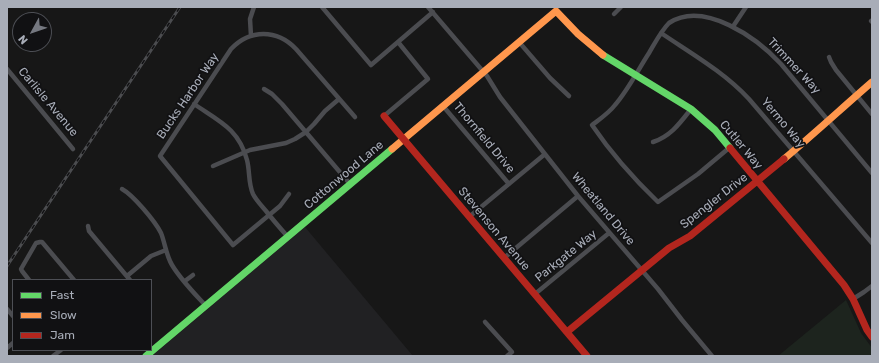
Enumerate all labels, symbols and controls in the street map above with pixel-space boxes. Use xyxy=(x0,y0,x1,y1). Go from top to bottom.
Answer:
north arrow xyxy=(12,12,52,52)
text: N xyxy=(16,32,31,47)
street label: Trimmer Way xyxy=(764,35,824,97)
street label: Bucks Harbor Way xyxy=(154,50,222,142)
street label: Carlisle Avenue xyxy=(15,65,81,139)
street label: Yermo Way xyxy=(758,95,808,151)
street label: Thornfield Drive xyxy=(450,100,518,176)
street label: Cutler Way xyxy=(716,118,766,172)
street label: Cottonwood Lane xyxy=(301,138,387,212)
street label: Wheatland Drive xyxy=(568,170,638,248)
street label: Spengler Drive xyxy=(677,170,751,232)
street label: Stevenson Avenue xyxy=(455,184,533,274)
street label: Parkgate Way xyxy=(532,227,600,285)
legend xyxy=(12,279,152,351)
text: Fast xyxy=(50,288,74,302)
text: Slow xyxy=(50,308,77,322)
text: Jam xyxy=(50,328,75,342)

